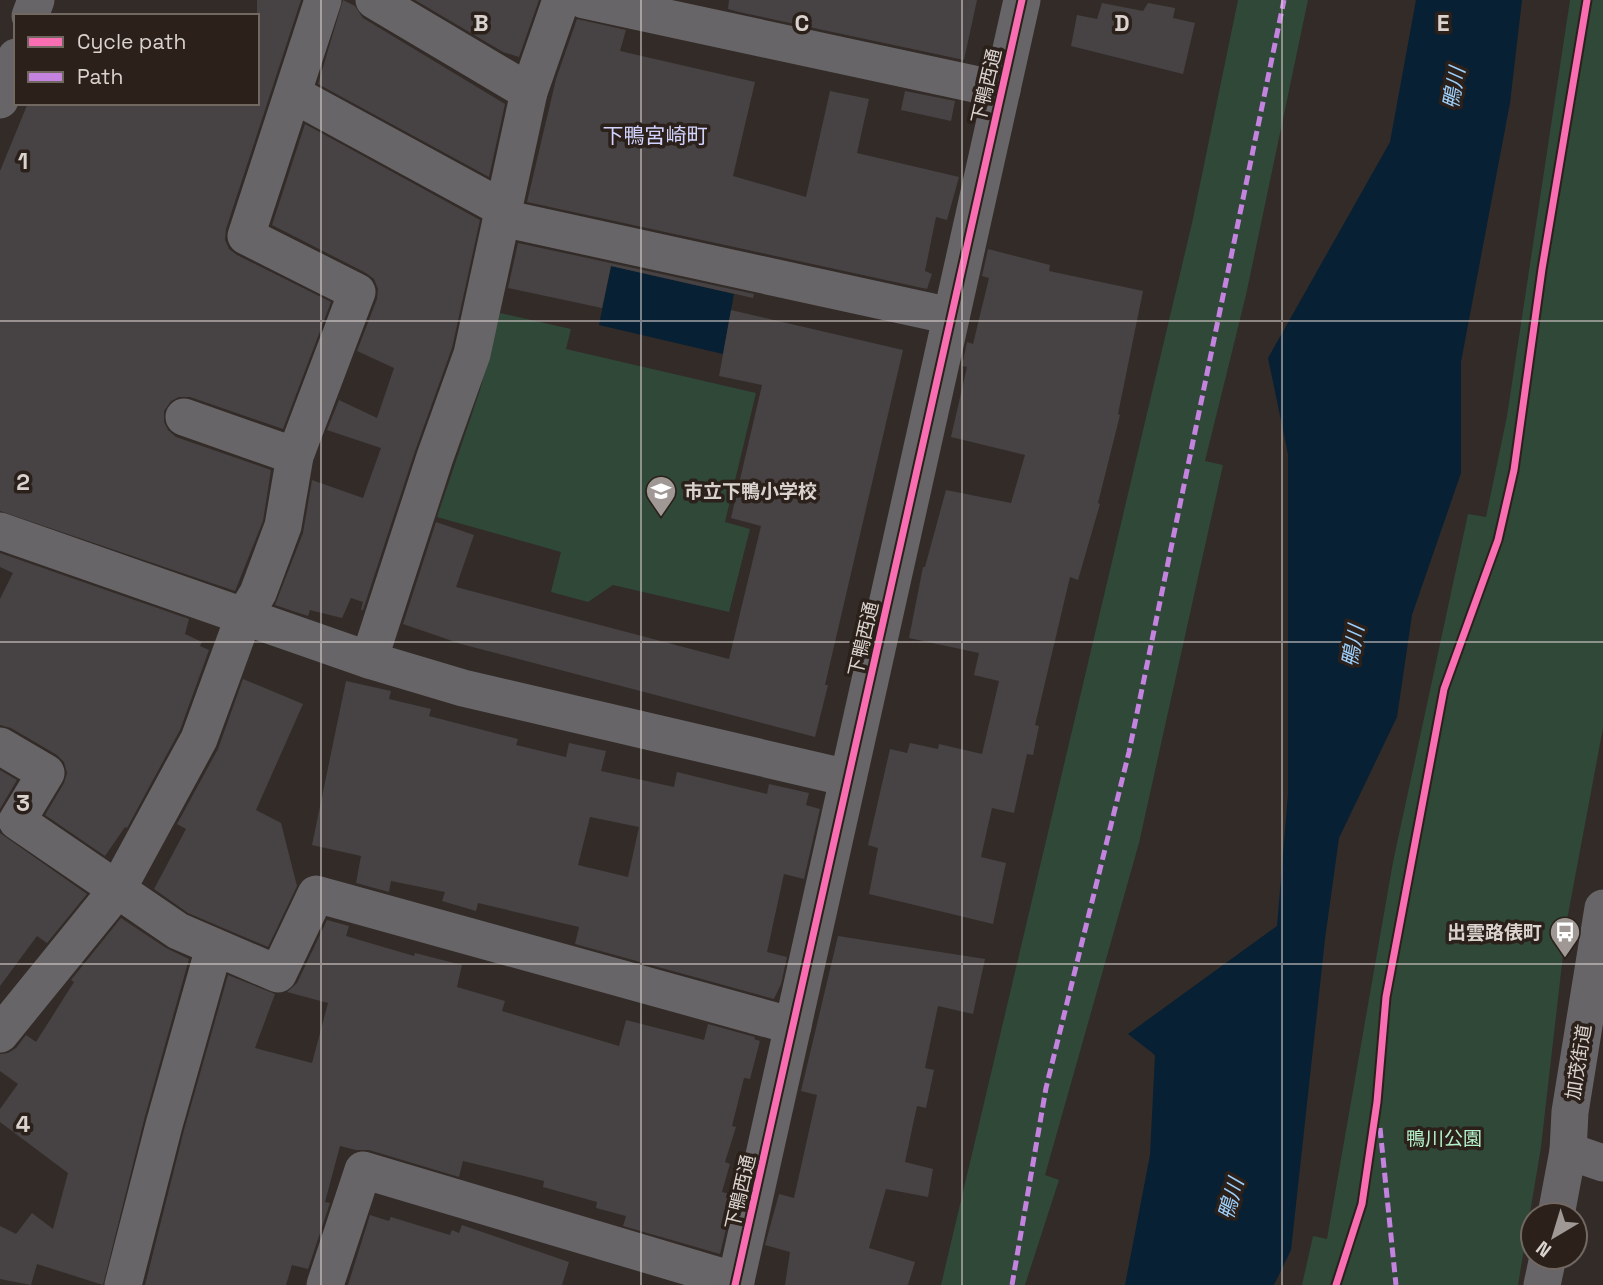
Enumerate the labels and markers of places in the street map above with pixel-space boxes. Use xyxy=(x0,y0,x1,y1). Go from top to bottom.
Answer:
school or university icon: 市立下鴨小学校 xyxy=(644,474,678,518)
place label: 市立下鴨小学校 xyxy=(684,479,817,504)
bus stop icon: 出雲路俵町 xyxy=(1548,915,1582,959)
place label: 出雲路俵町 xyxy=(1447,920,1542,945)

